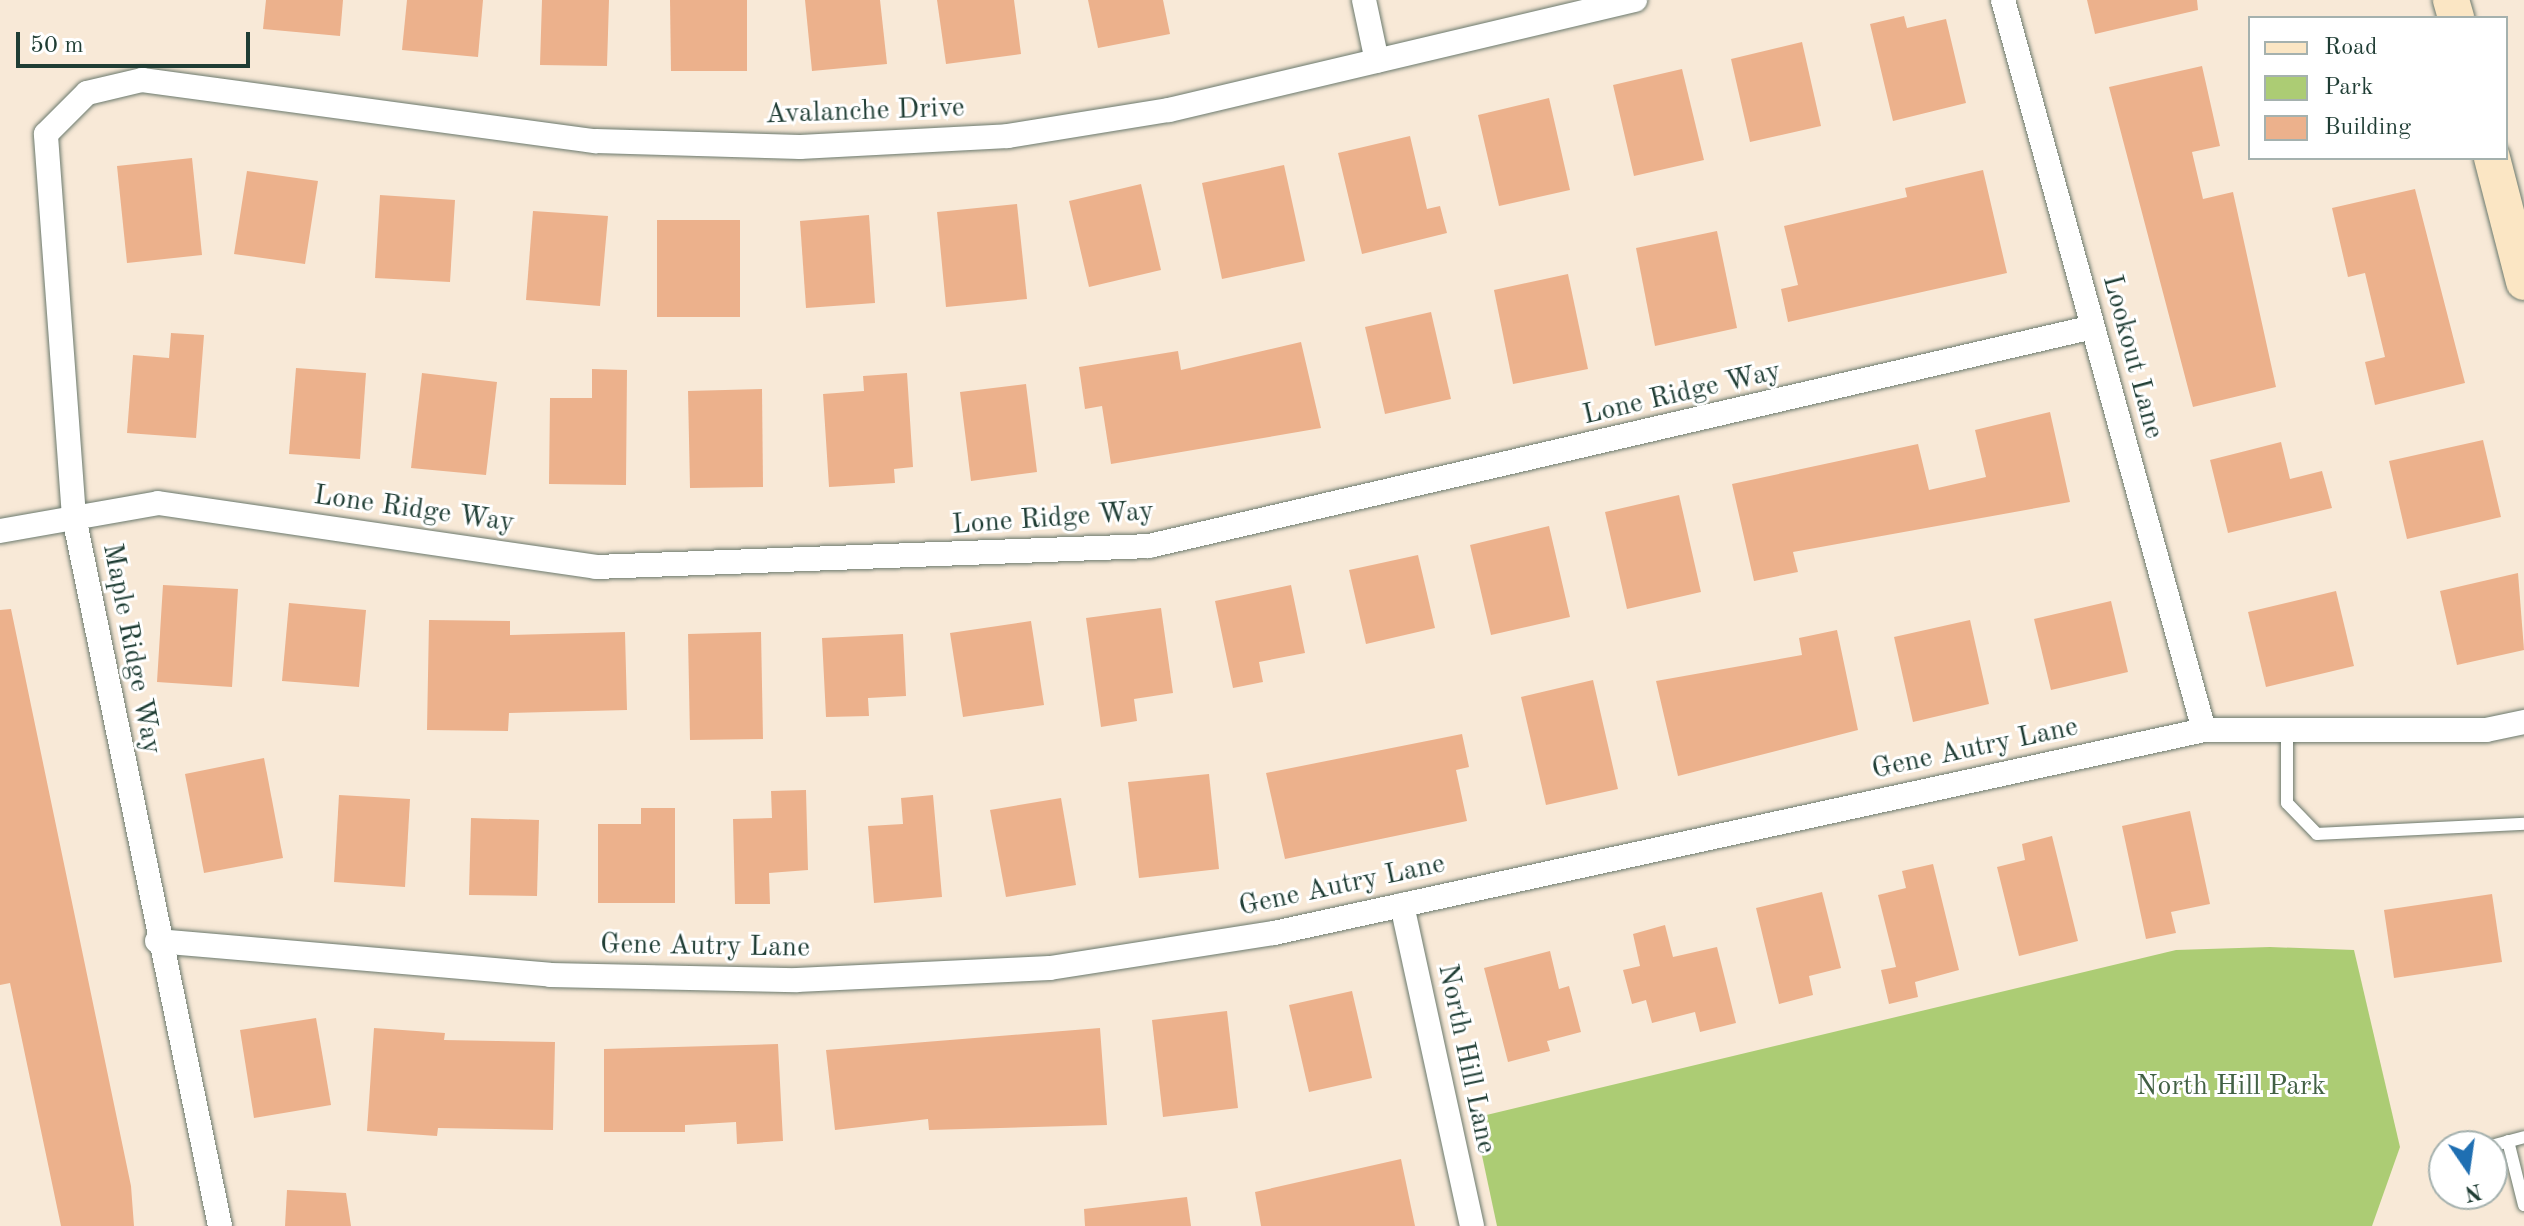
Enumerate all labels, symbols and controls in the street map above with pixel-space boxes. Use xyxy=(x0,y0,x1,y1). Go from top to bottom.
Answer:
scale bar xyxy=(20,16,254,66)
legend xyxy=(2248,16,2508,160)
text: 50 m xyxy=(30,34,84,58)
text: Road xyxy=(2324,36,2377,60)
text: Park xyxy=(2324,76,2373,100)
street label: Avalanche Drive xyxy=(765,92,965,132)
text: Building xyxy=(2324,116,2411,140)
street label: Lookout Lane xyxy=(2094,271,2170,443)
street label: Lone Ridge Way xyxy=(1580,355,1784,433)
street label: Lone Ridge Way xyxy=(311,479,517,541)
street label: Lone Ridge Way xyxy=(951,495,1155,543)
street label: Maple Ridge Way xyxy=(94,541,168,757)
street label: Gene Autry Lane xyxy=(1869,711,2081,787)
street label: Gene Autry Lane xyxy=(1236,848,1448,924)
street label: Gene Autry Lane xyxy=(600,928,810,966)
street label: North Hill Lane xyxy=(1430,961,1502,1157)
park label: North Hill Park xyxy=(2136,1070,2326,1104)
north arrow xyxy=(2428,1130,2508,1210)
text: N xyxy=(2462,1179,2484,1204)

